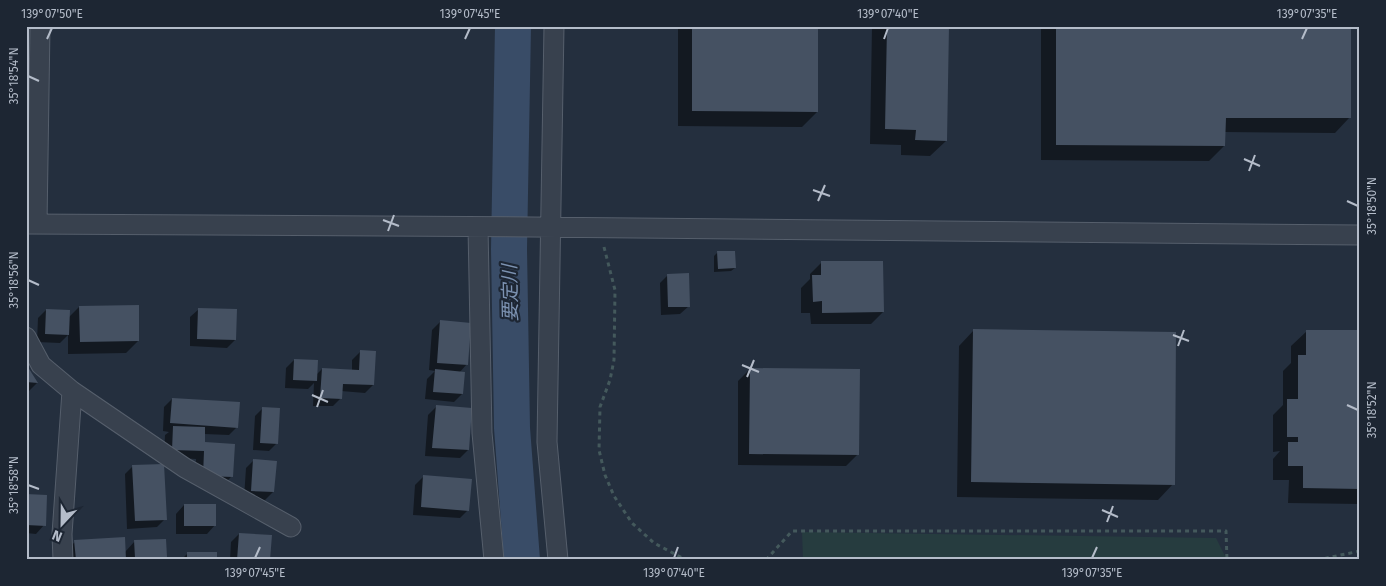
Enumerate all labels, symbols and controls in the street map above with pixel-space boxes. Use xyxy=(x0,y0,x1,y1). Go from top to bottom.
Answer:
text: 139°07'50"E xyxy=(21,7,83,21)
text: 139°07'45"E xyxy=(440,7,500,21)
text: 139°07'40"E xyxy=(857,7,919,21)
text: 139°07'35"E xyxy=(1277,7,1338,21)
text: 35°18'54"N xyxy=(7,47,21,105)
text: 35°18'50"N xyxy=(1365,177,1379,235)
text: 35°18'56"N xyxy=(7,251,21,309)
water label: 要定川 xyxy=(498,262,522,322)
text: 35°18'52"N xyxy=(1365,381,1379,439)
text: 35°18'58"N xyxy=(7,456,21,514)
north arrow xyxy=(38,498,88,548)
text: N xyxy=(50,526,65,545)
text: 139°07'45"E xyxy=(225,566,285,580)
text: 139°07'40"E xyxy=(643,566,705,580)
text: 139°07'35"E xyxy=(1062,566,1123,580)

